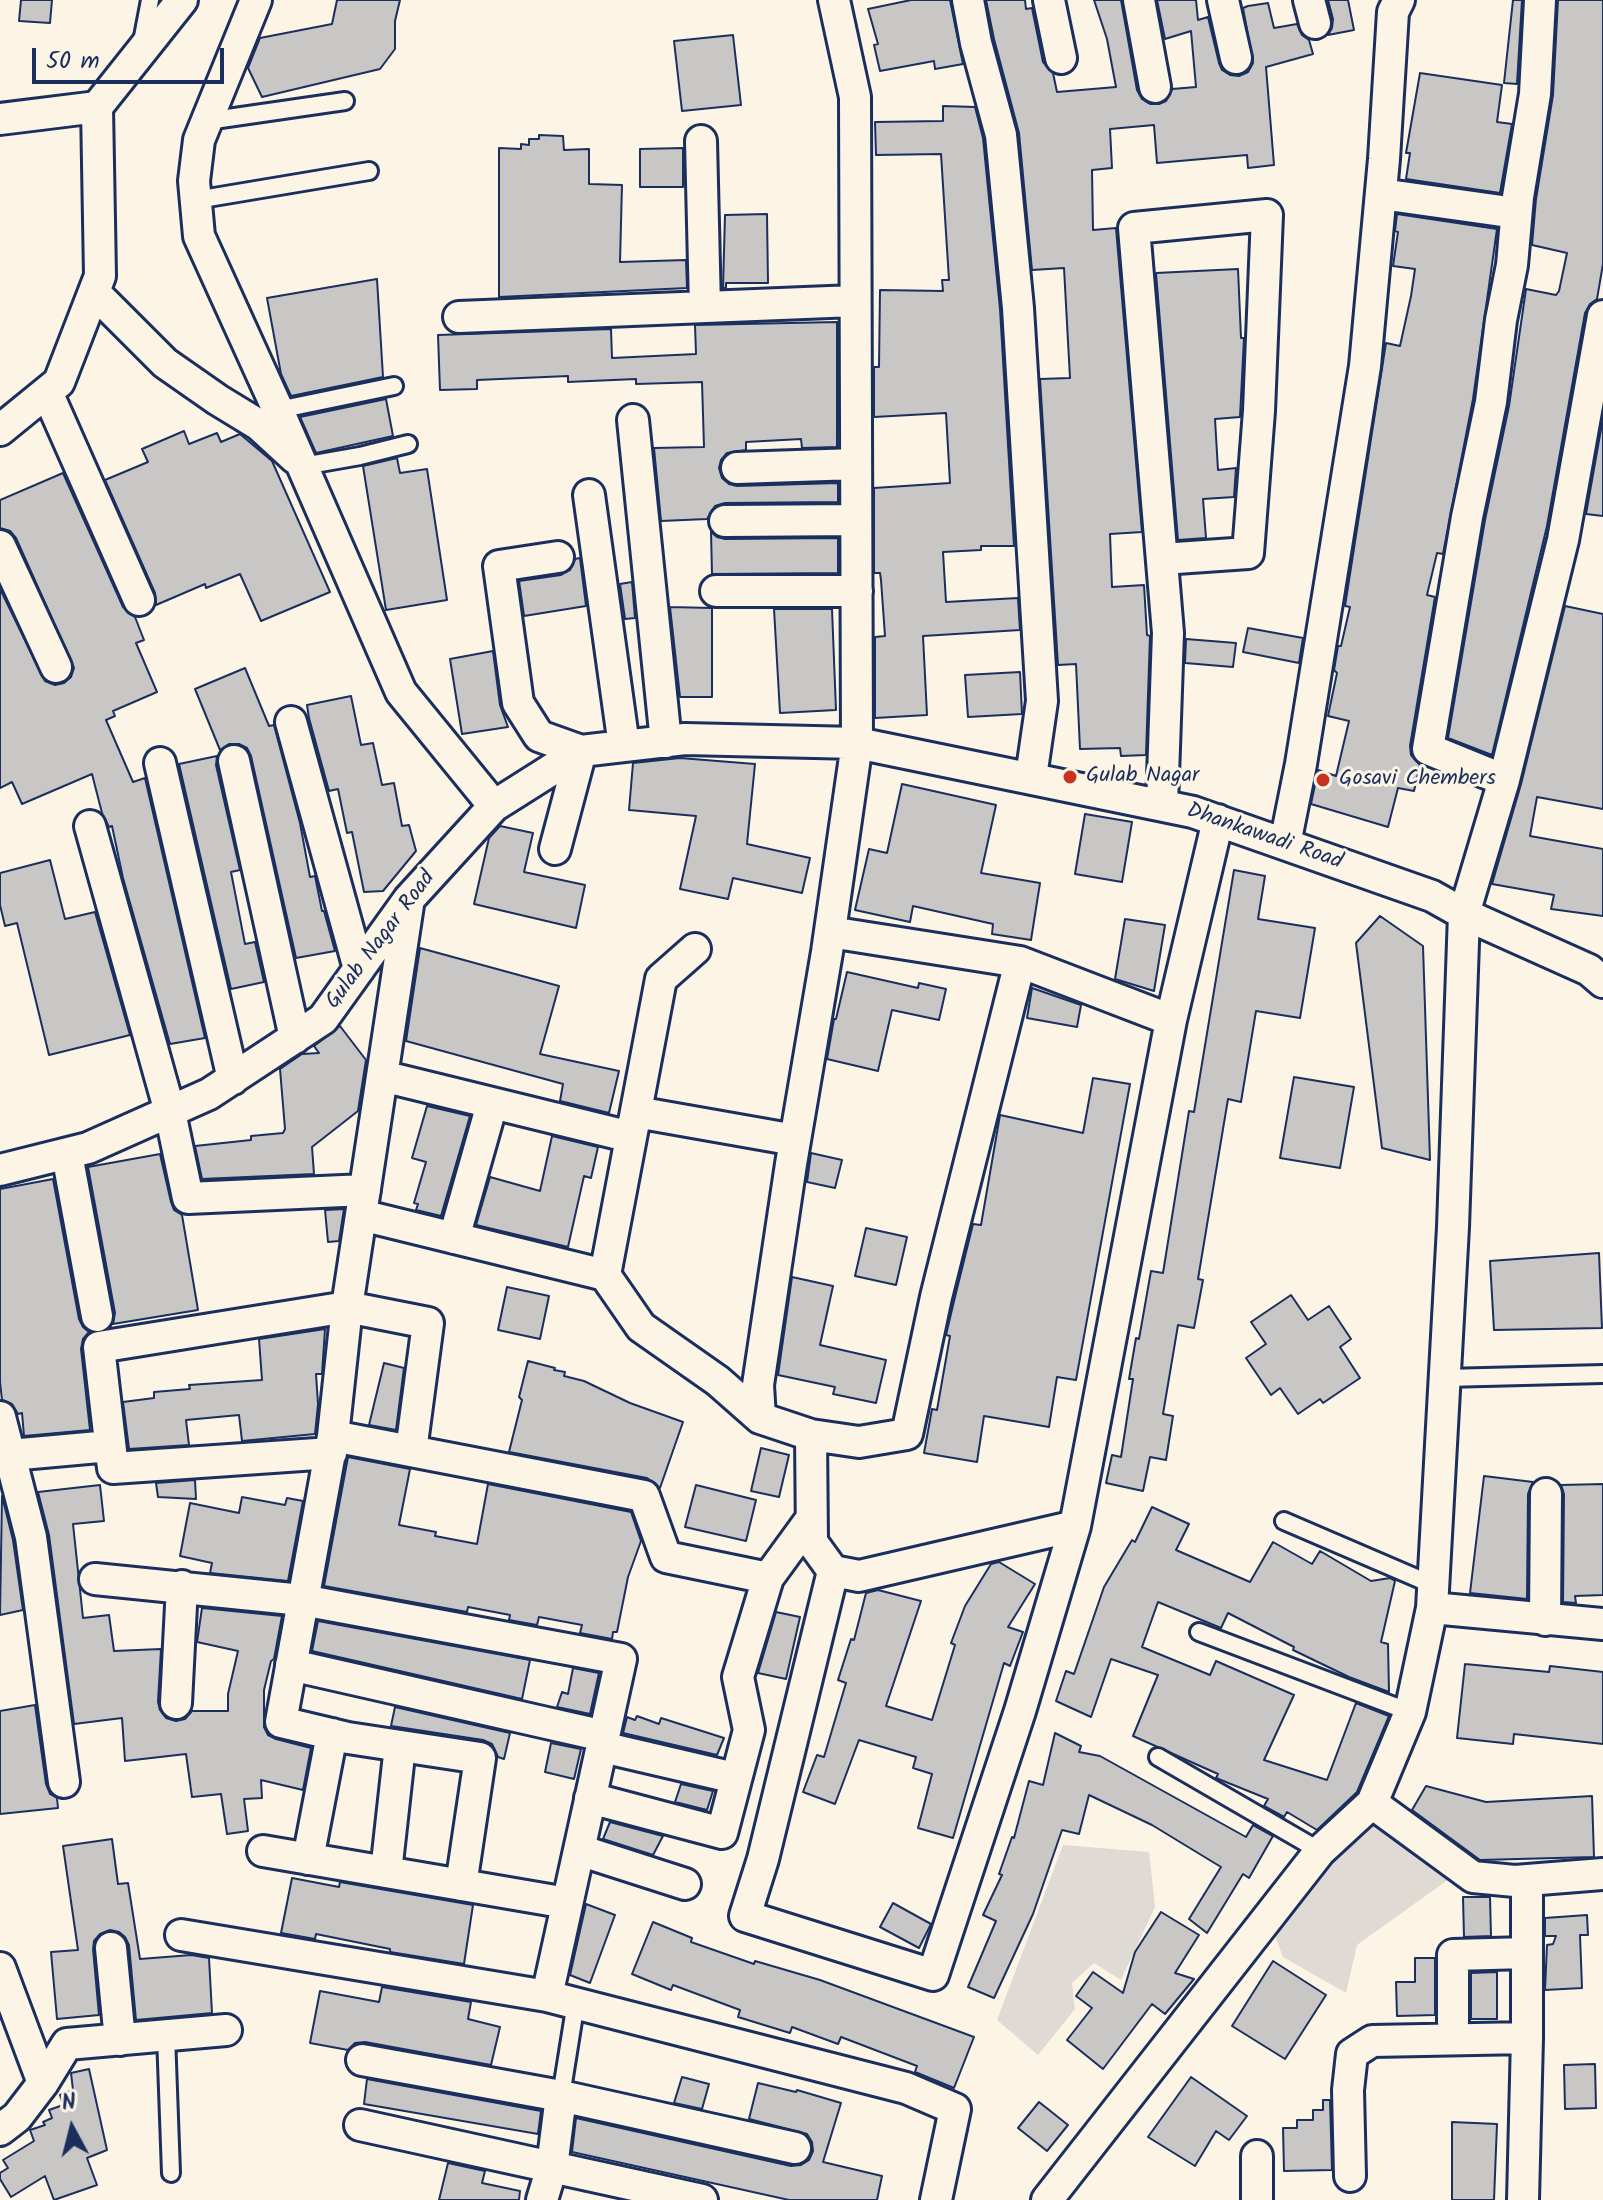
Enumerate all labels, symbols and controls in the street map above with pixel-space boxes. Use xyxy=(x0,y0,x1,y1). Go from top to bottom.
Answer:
scale bar xyxy=(36,32,228,82)
text: 50 m xyxy=(46,42,100,81)
place label: Gulab Nagar xyxy=(1086,764,1199,790)
place label: Gosavi Chembers xyxy=(1339,767,1496,793)
marker: Gulab Nagar xyxy=(1061,768,1079,786)
marker: Gosavi Chembers xyxy=(1314,771,1332,789)
street label: Dhankawadi Road xyxy=(1183,799,1345,877)
street label: Gulab Nagar Road xyxy=(321,867,443,1015)
text: N xyxy=(60,2085,78,2122)
north arrow xyxy=(32,2088,112,2168)

